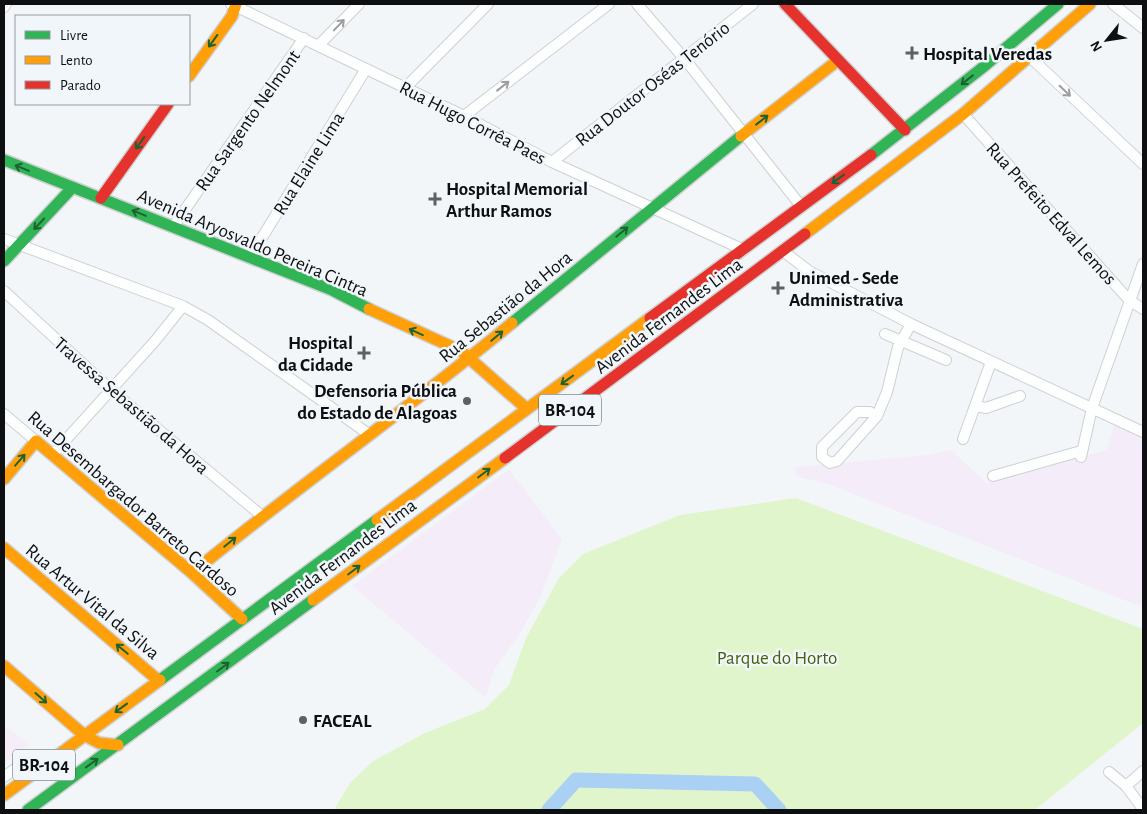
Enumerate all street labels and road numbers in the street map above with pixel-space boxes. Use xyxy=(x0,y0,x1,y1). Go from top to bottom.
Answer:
street label: Rua Doutor Oséas Tenório xyxy=(572,18,734,150)
street label: Rua Sargento Nelmont xyxy=(192,47,304,195)
street label: Rua Hugo Corrêa Paes xyxy=(396,78,549,168)
street label: Rua Elaine Lima xyxy=(270,109,348,219)
street label: Rua Prefeito Edval Lemos xyxy=(982,139,1120,289)
street label: Avenida Aryosvaldo Pereira Cintra xyxy=(134,186,371,301)
street label: Rua Sebastião da Hora xyxy=(436,248,576,366)
street label: Avenida Fernandes Lima xyxy=(592,255,746,378)
street label: Travessa Sebastião da Hora xyxy=(50,334,212,478)
road number: BR-104 xyxy=(539,394,601,426)
street label: Rua Desembargador Barreto Cardoso xyxy=(24,408,242,601)
street label: Avenida Fernandes Lima xyxy=(266,496,420,619)
street label: Rua Artur Vital da Silva xyxy=(22,541,163,664)
road number: BR-104 xyxy=(13,750,75,780)

